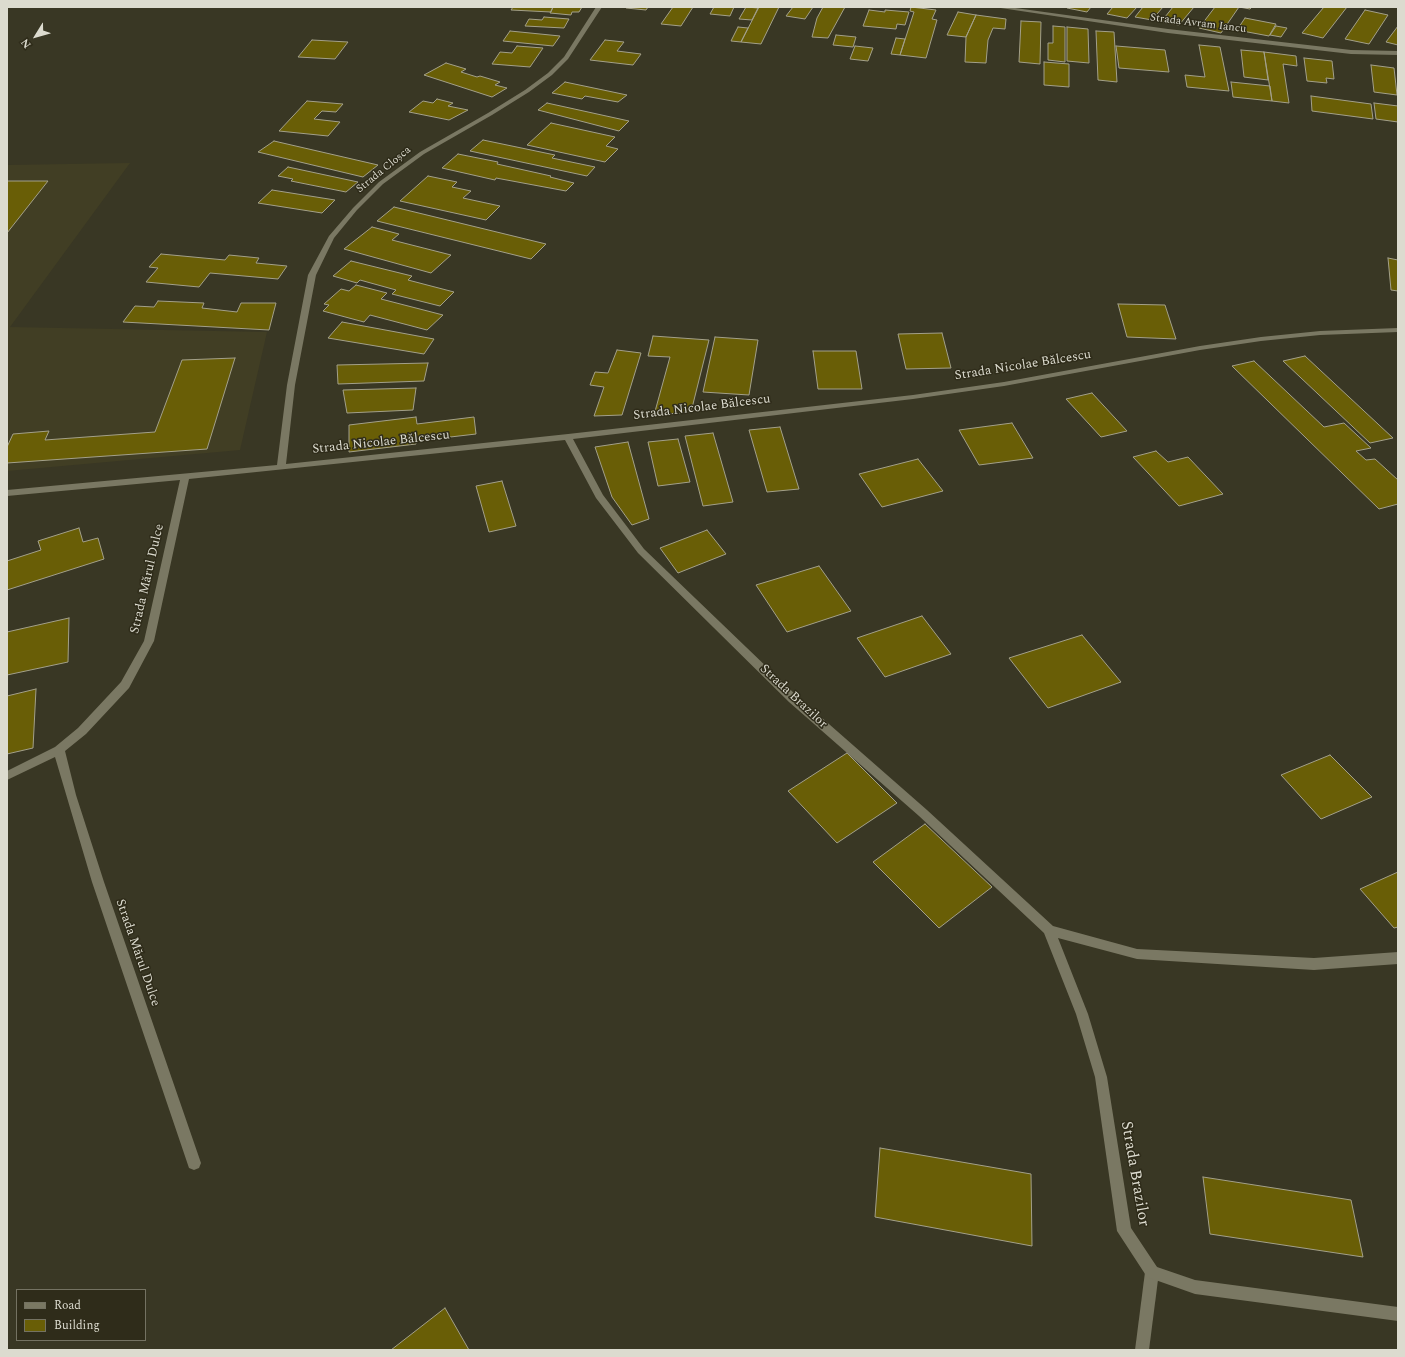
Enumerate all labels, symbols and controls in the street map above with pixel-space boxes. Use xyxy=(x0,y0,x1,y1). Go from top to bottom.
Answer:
street label: Strada Avram Iancu xyxy=(1149,12,1247,36)
north arrow xyxy=(16,16,56,56)
text: N xyxy=(17,35,36,52)
street label: Strada Cloșca xyxy=(354,144,414,196)
street label: Strada Nicolae Bălcescu xyxy=(954,347,1092,385)
street label: Strada Nicolae Bălcescu xyxy=(633,392,771,424)
street label: Strada Nicolae Bălcescu xyxy=(312,428,450,458)
street label: Strada Mărul Dulce xyxy=(128,523,168,635)
street label: Strada Brazilor xyxy=(756,662,830,732)
street label: Strada Mărul Dulce xyxy=(111,897,163,1009)
street label: Strada Brazilor xyxy=(1115,1120,1153,1228)
legend xyxy=(16,1289,146,1341)
text: Road xyxy=(54,1296,81,1315)
text: Building xyxy=(54,1316,100,1335)

